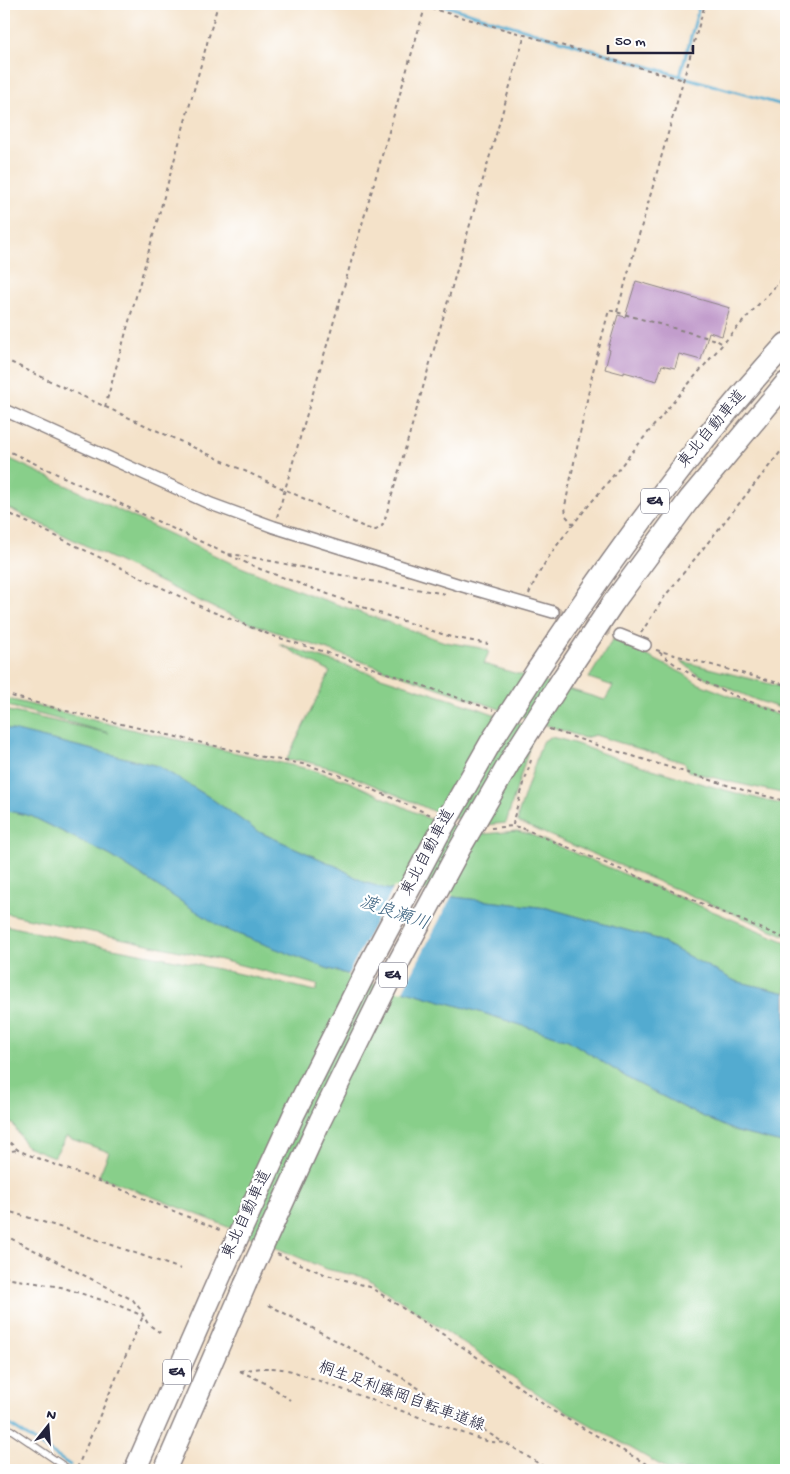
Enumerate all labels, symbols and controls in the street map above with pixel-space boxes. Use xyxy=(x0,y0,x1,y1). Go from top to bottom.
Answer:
scale bar xyxy=(608,22,692,54)
text: 50 m xyxy=(615,33,646,51)
street label: 東北自動車道 xyxy=(673,386,751,473)
road number: E4 xyxy=(641,488,669,514)
street label: 東北自動車道 xyxy=(396,805,460,900)
water label: 渡良瀬川 xyxy=(357,891,432,936)
road number: E4 xyxy=(379,962,407,988)
street label: 東北自動車道 xyxy=(217,1167,277,1263)
street label: 桐生足利藤岡自転車道線 xyxy=(315,1357,488,1437)
road number: E4 xyxy=(163,1360,191,1384)
north arrow xyxy=(22,1402,72,1452)
text: N xyxy=(44,1406,58,1425)

